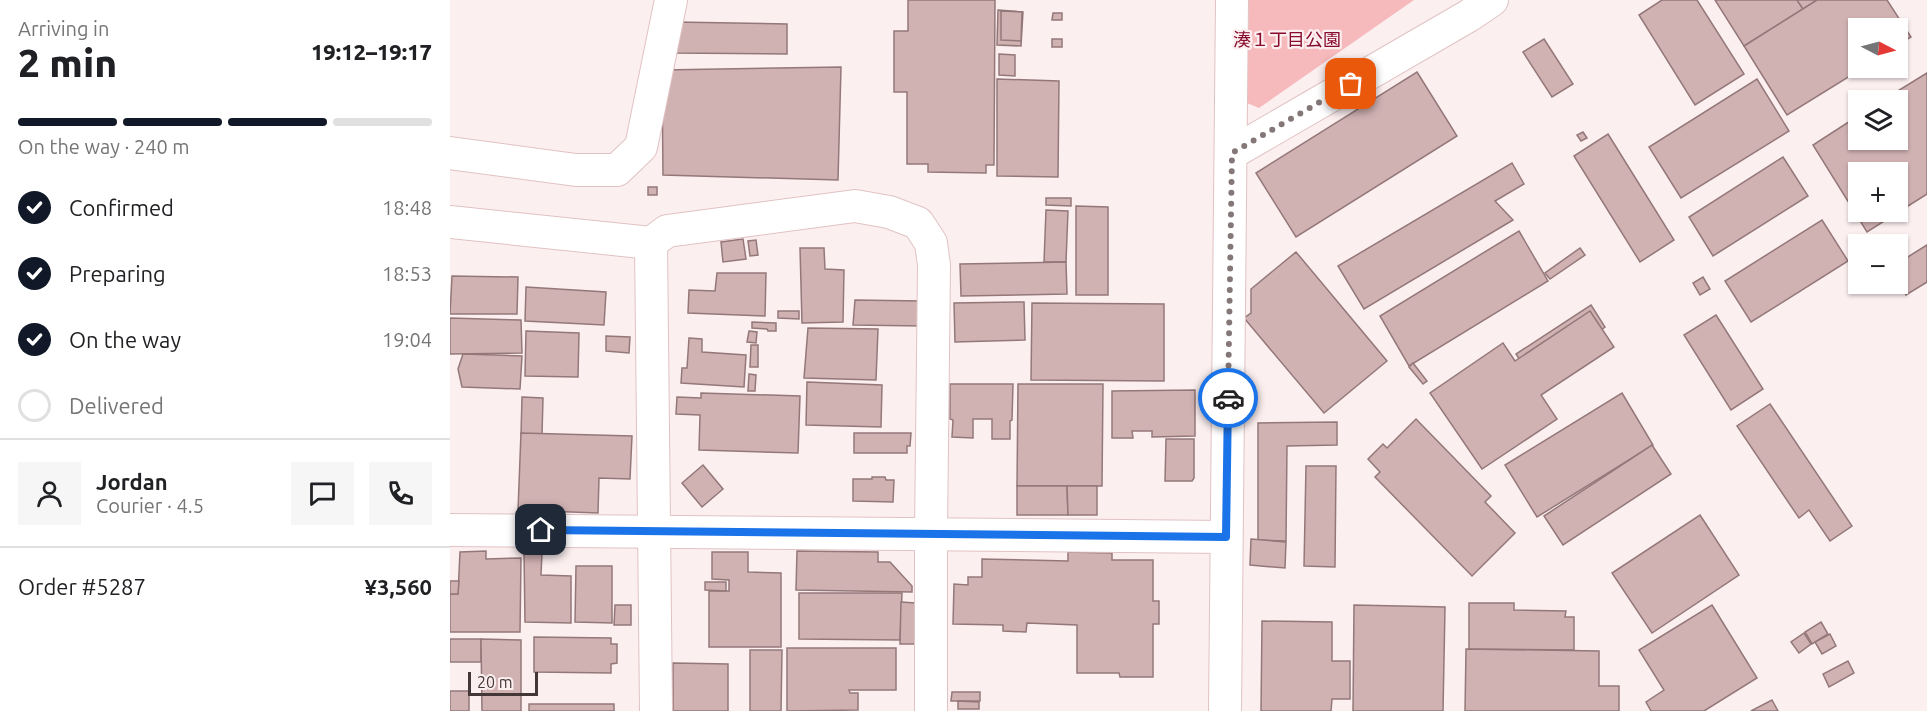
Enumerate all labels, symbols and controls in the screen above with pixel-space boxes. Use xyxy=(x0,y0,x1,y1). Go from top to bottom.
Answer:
text: Arriving in xyxy=(18,17,109,40)
north arrow xyxy=(1848,18,1908,78)
map controls xyxy=(1848,18,1908,294)
park label: 湊１丁目公園 xyxy=(1233,29,1341,49)
text: 19:12–19:17 xyxy=(311,39,432,64)
text: 2 min xyxy=(18,41,117,84)
pin xyxy=(1325,58,1376,109)
icon: bag xyxy=(1334,67,1367,100)
button: layers xyxy=(1848,90,1908,150)
text: On the way · 240 m xyxy=(18,135,190,158)
button: + xyxy=(1848,162,1908,222)
icon: check xyxy=(18,191,51,224)
text: Confirmed xyxy=(69,195,174,220)
text: 18:48 xyxy=(382,196,432,219)
button: − xyxy=(1848,234,1908,294)
icon: check xyxy=(18,257,51,290)
text: Preparing xyxy=(69,261,166,286)
text: 18:53 xyxy=(382,262,432,285)
icon: check xyxy=(18,323,51,356)
text: On the way xyxy=(69,327,181,352)
text: 19:04 xyxy=(382,328,432,351)
courier xyxy=(1198,368,1258,428)
icon: car xyxy=(1212,382,1245,415)
text: Delivered xyxy=(69,393,164,418)
button: person xyxy=(18,462,81,525)
button: chat xyxy=(291,462,354,525)
button: phone xyxy=(369,462,432,525)
text: Jordan xyxy=(96,469,168,494)
text: Courier · 4.5 xyxy=(96,494,204,517)
pin xyxy=(515,504,566,555)
icon: home xyxy=(524,513,557,546)
text: Order #5287 xyxy=(18,574,146,599)
text: ¥3,560 xyxy=(365,574,432,599)
scale bar xyxy=(468,669,538,696)
text: 20 m xyxy=(477,673,513,691)

